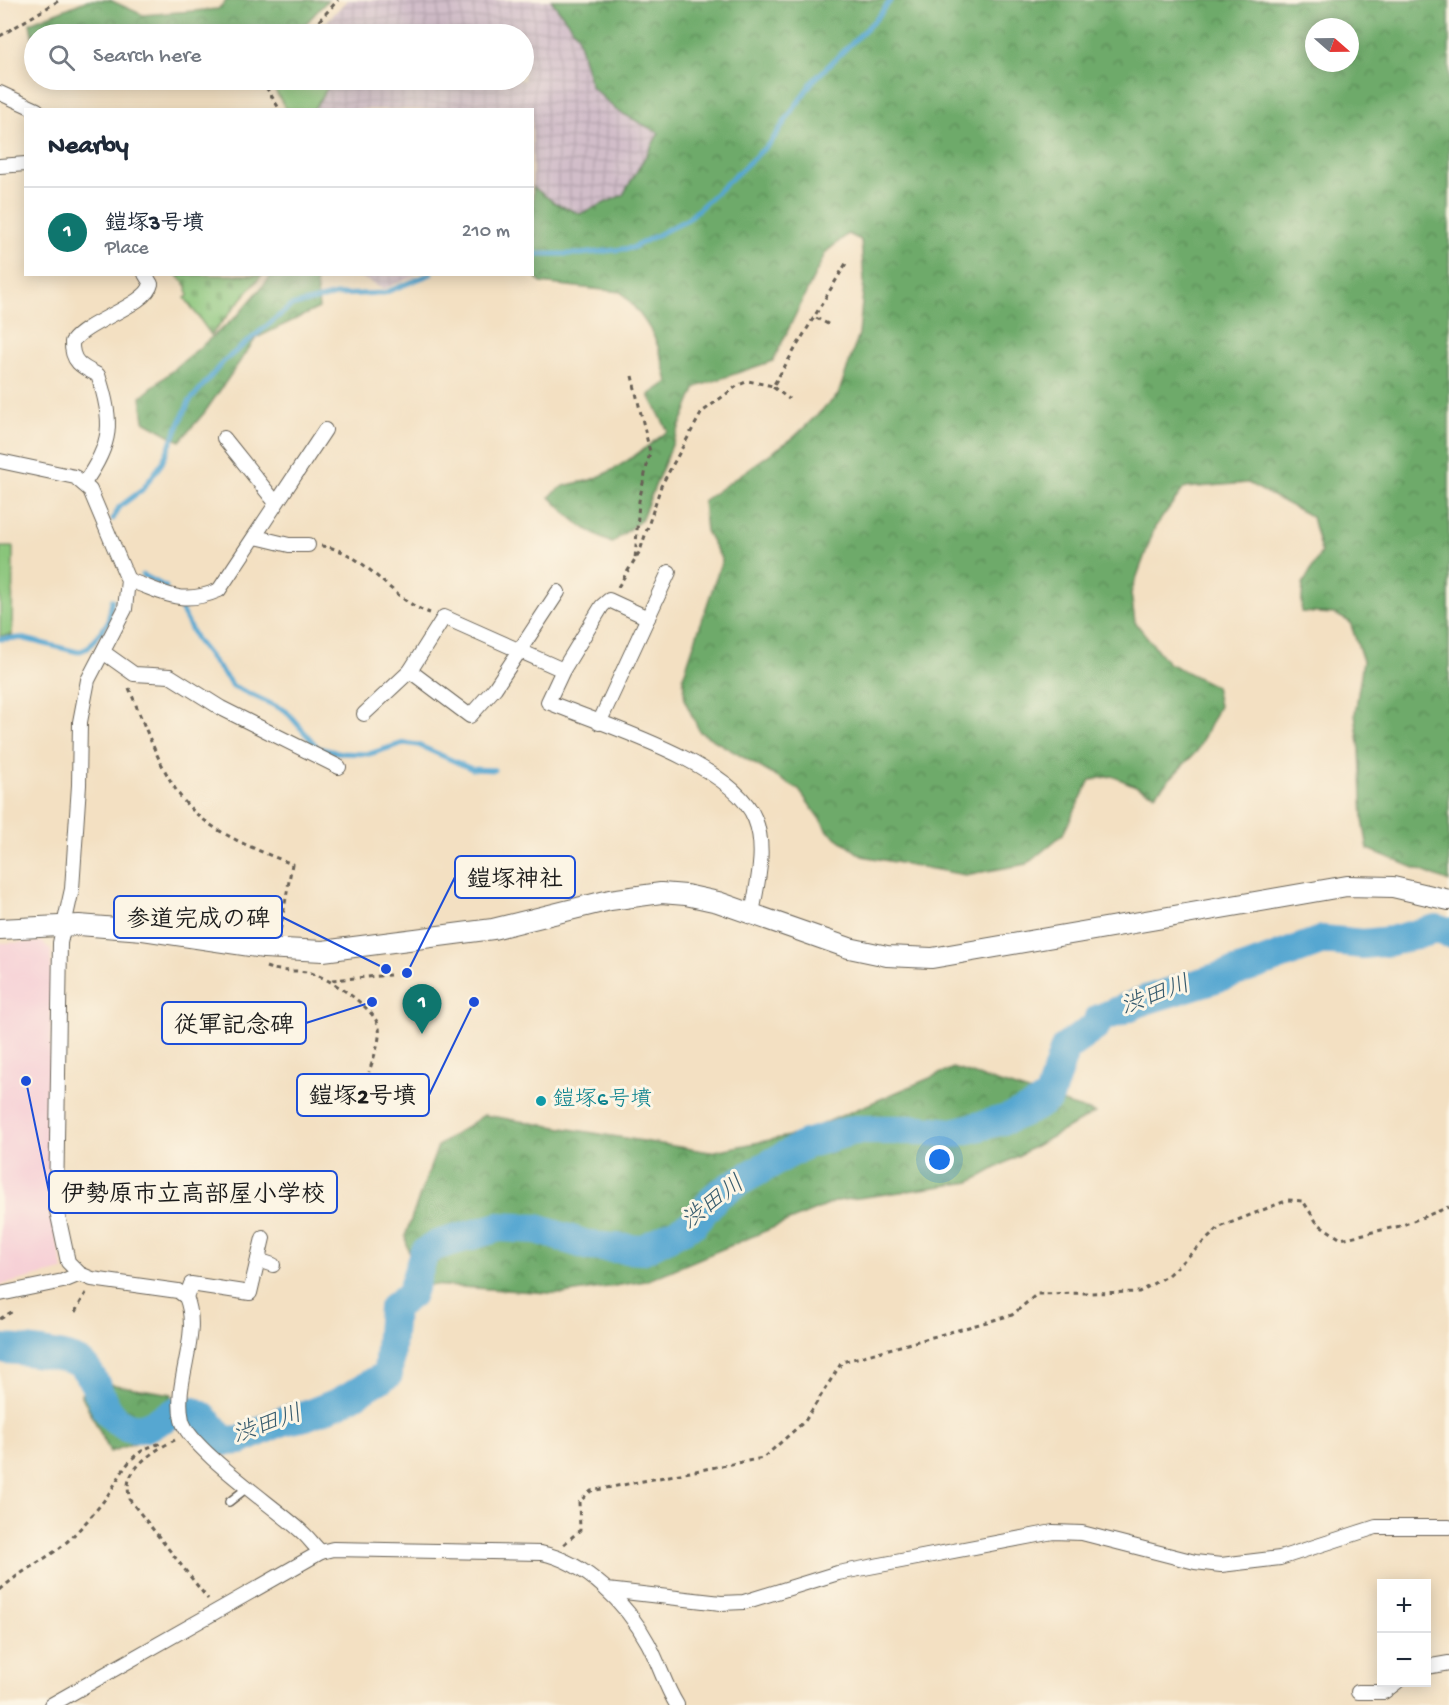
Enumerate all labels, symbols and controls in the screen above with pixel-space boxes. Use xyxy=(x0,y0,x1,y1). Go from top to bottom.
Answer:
north arrow xyxy=(1305,18,1359,72)
search box xyxy=(24,24,534,90)
icon: search xyxy=(45,41,78,74)
text: Search here xyxy=(93,44,201,70)
text: Nearby xyxy=(48,132,129,163)
text: 鎧塚3号墳 xyxy=(105,212,204,238)
text: 1 xyxy=(63,221,72,244)
text: 210 m xyxy=(462,221,510,244)
text: Place xyxy=(105,238,149,261)
callout: 鎧塚神社 xyxy=(455,856,575,898)
text: 鎧塚神社 xyxy=(467,866,563,896)
callout: 参道完成の碑 xyxy=(114,896,282,938)
text: 参道完成の碑 xyxy=(126,906,270,936)
water label: 渋田川 xyxy=(1117,971,1195,1023)
pin: 1 xyxy=(402,984,442,1034)
callout: 従軍記念碑 xyxy=(162,1002,306,1044)
text: 従軍記念碑 xyxy=(174,1012,294,1042)
callout: 鎧塚2号墳 xyxy=(297,1074,429,1116)
text: 鎧塚2号墳 xyxy=(309,1083,417,1113)
place label: 鎧塚6号墳 xyxy=(553,1087,652,1114)
marker: 鎧塚6号墳 xyxy=(534,1094,548,1108)
your location xyxy=(925,1145,954,1174)
callout: 伊勢原市立高部屋小学校 xyxy=(49,1171,337,1213)
water label: 渋田川 xyxy=(677,1171,751,1237)
text: 伊勢原市立高部屋小学校 xyxy=(61,1181,325,1211)
water label: 渋田川 xyxy=(229,1401,307,1451)
map controls xyxy=(1377,1579,1431,1687)
button: + xyxy=(1377,1579,1431,1633)
button: − xyxy=(1377,1633,1431,1687)

